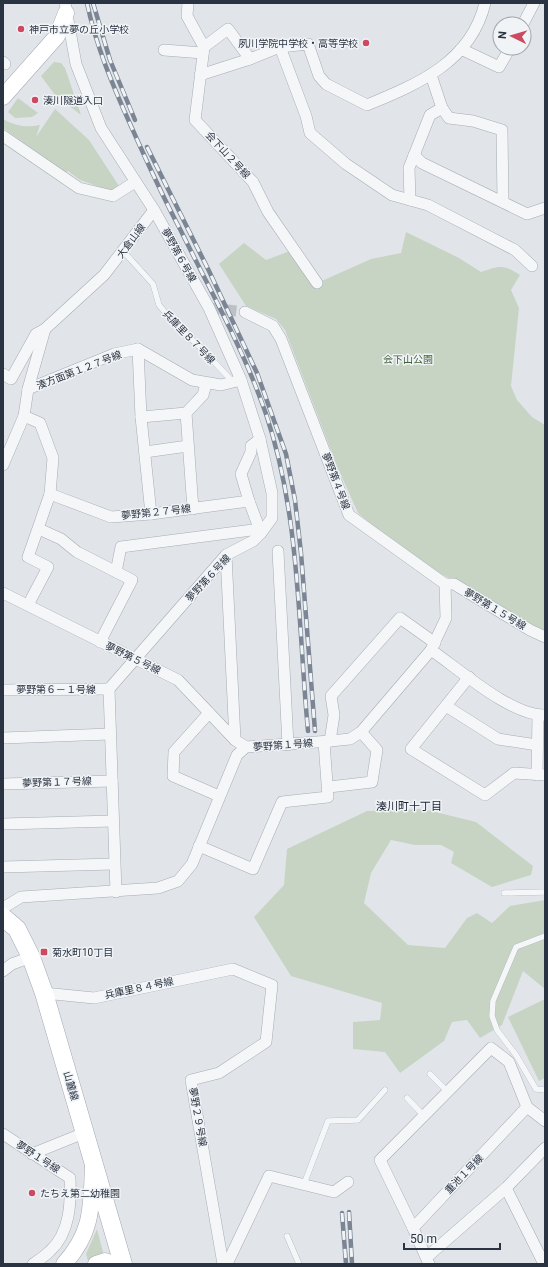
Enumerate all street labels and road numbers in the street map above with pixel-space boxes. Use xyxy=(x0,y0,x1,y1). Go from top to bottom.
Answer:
street label: 会下山２号線 xyxy=(204,129,252,181)
street label: 大倉山線 xyxy=(115,222,147,260)
street label: 夢野第６号線 xyxy=(160,226,198,284)
street label: 兵庫里８７号線 xyxy=(161,308,217,366)
street label: 湊方面第１２７号線 xyxy=(35,349,123,391)
street label: 夢野第４号線 xyxy=(320,451,352,511)
street label: 夢野第２７号線 xyxy=(121,503,191,521)
street label: 夢野第６号線 xyxy=(184,552,232,604)
street label: 夢野第１５号線 xyxy=(462,586,528,632)
street label: 夢野第５号線 xyxy=(104,640,162,676)
street label: 夢野第６－１号線 xyxy=(16,684,96,695)
street label: 夢野第１号線 xyxy=(253,737,313,753)
street label: 夢野第１７号線 xyxy=(22,775,92,789)
street label: 兵庫里８４号線 xyxy=(104,975,174,1001)
street label: 山麓線 xyxy=(62,1070,80,1102)
street label: 夢野２９号線 xyxy=(187,1087,209,1147)
street label: 夢野１号線 xyxy=(14,1139,62,1175)
street label: 重池１号線 xyxy=(443,1152,485,1196)

